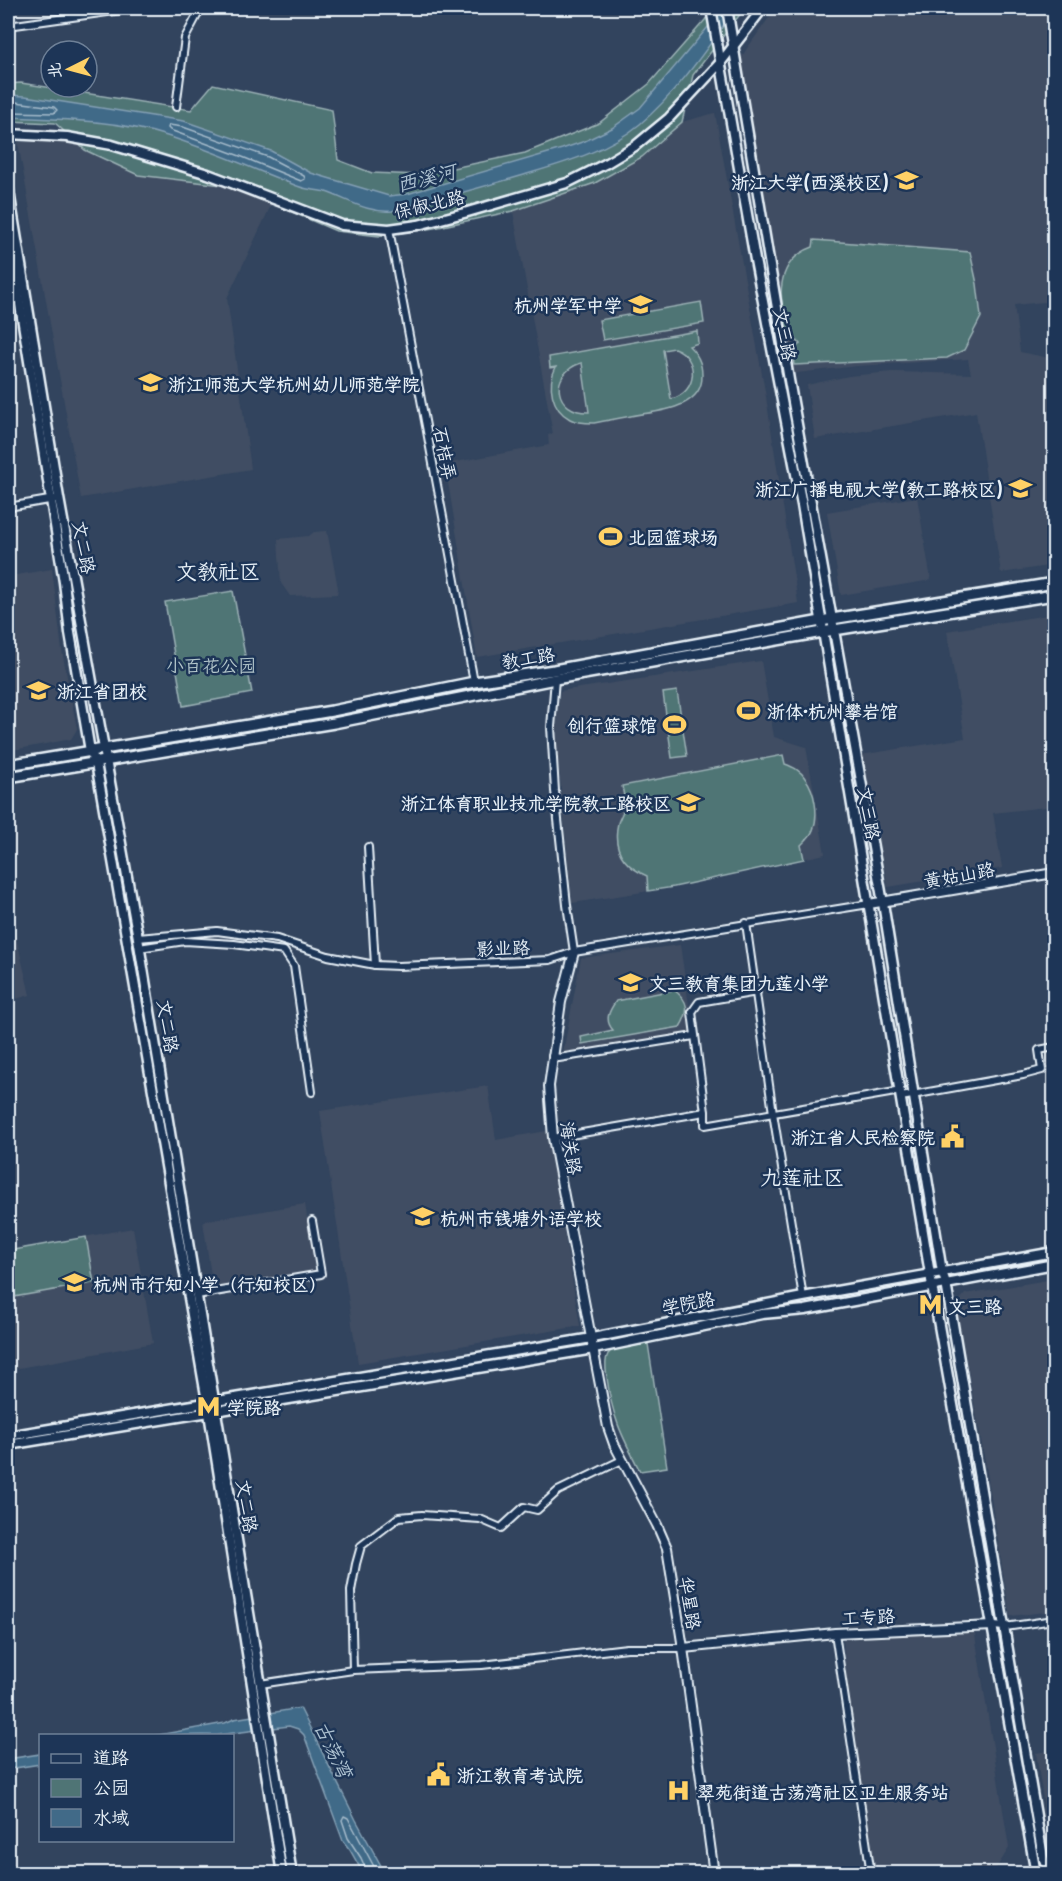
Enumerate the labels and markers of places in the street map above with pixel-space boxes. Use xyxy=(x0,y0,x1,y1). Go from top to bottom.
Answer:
place label: 浙江大学(西溪校区) xyxy=(731,168,889,195)
school or university icon: 浙江大学(西溪校区) xyxy=(894,168,920,194)
place label: 杭州学军中学 xyxy=(514,291,622,318)
school or university icon: 杭州学军中学 xyxy=(627,291,653,317)
school or university icon: 浙江师范大学杭州幼儿师范学院 xyxy=(137,370,163,396)
place label: 浙江师范大学杭州幼儿师范学院 xyxy=(168,370,420,397)
place label: 浙江广播电视大学(教工路校区) xyxy=(755,475,1003,502)
school or university icon: 浙江广播电视大学(教工路校区) xyxy=(1008,475,1034,501)
sports icon: 北园篮球场 xyxy=(597,523,623,549)
place label: 北园篮球场 xyxy=(628,523,718,550)
school or university icon: 浙江省团校 xyxy=(26,677,52,703)
place label: 浙江省团校 xyxy=(57,677,147,704)
sports icon: 浙体·杭州攀岩馆 xyxy=(736,697,762,723)
place label: 浙体·杭州攀岩馆 xyxy=(767,697,898,724)
place label: 创行篮球馆 xyxy=(567,711,657,738)
sports icon: 创行篮球馆 xyxy=(662,711,688,737)
place label: 浙江体育职业技术学院教工路校区 xyxy=(401,789,671,816)
school or university icon: 浙江体育职业技术学院教工路校区 xyxy=(676,789,702,815)
school or university icon: 文三教育集团九莲小学 xyxy=(618,969,644,995)
place label: 文三教育集团九莲小学 xyxy=(649,969,829,996)
place label: 浙江省人民检察院 xyxy=(791,1123,935,1150)
public building icon: 浙江省人民检察院 xyxy=(940,1123,966,1149)
school or university icon: 杭州市钱塘外语学校 xyxy=(409,1204,435,1230)
place label: 杭州市钱塘外语学校 xyxy=(440,1204,602,1231)
school or university icon: 杭州市行知小学（行知校区） xyxy=(62,1270,88,1296)
place label: 杭州市行知小学（行知校区） xyxy=(93,1270,327,1297)
metro station icon: 文三路 xyxy=(917,1292,943,1318)
place label: 文三路 xyxy=(948,1292,1002,1319)
metro station icon: 学院路 xyxy=(196,1393,222,1419)
place label: 学院路 xyxy=(227,1393,281,1420)
public building icon: 浙江教育考试院 xyxy=(426,1761,452,1787)
place label: 浙江教育考试院 xyxy=(457,1761,583,1788)
hospital icon: 翠苑街道古荡湾社区卫生服务站 xyxy=(666,1778,692,1804)
place label: 翠苑街道古荡湾社区卫生服务站 xyxy=(697,1778,949,1805)

